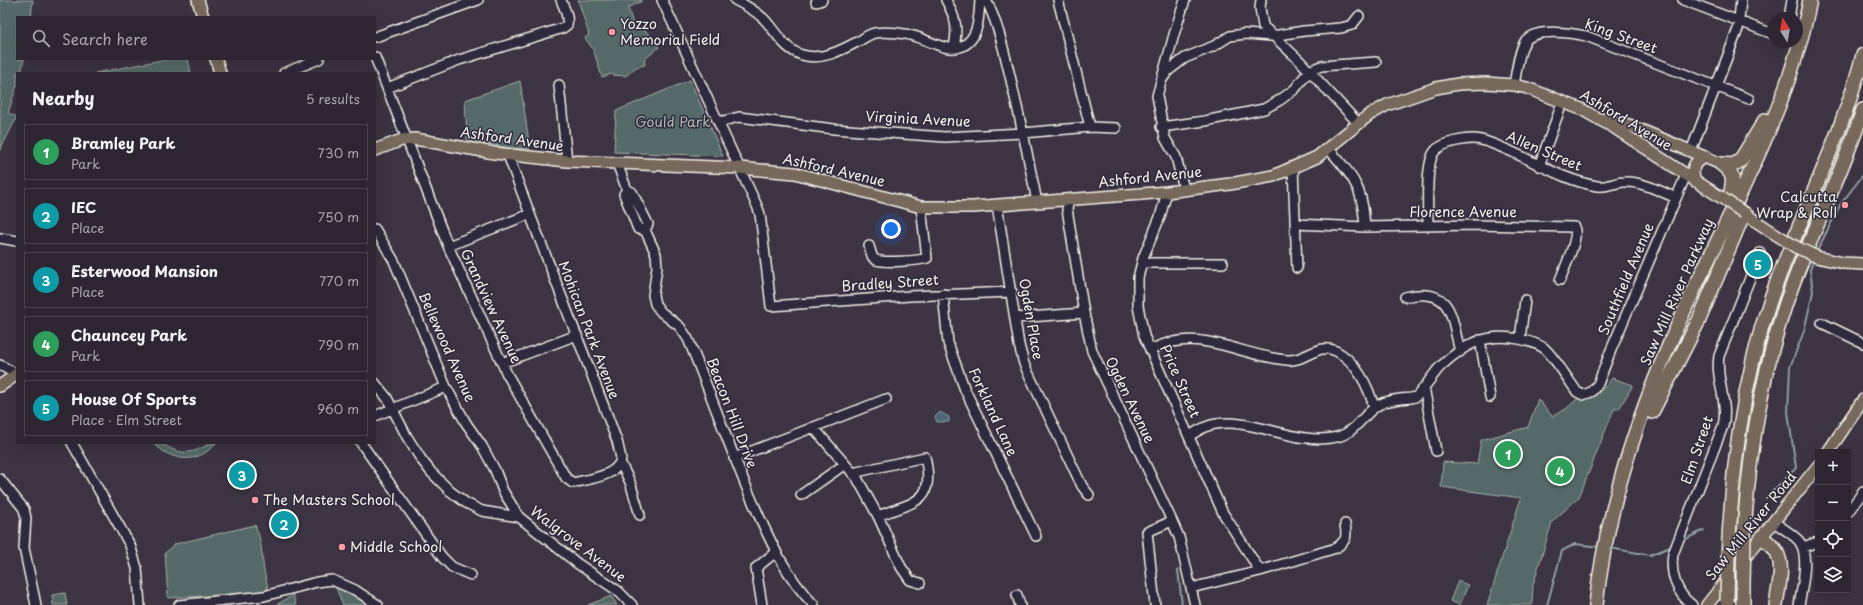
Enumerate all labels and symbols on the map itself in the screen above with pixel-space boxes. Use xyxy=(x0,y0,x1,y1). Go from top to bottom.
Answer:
north arrow xyxy=(1767,12,1803,48)
place label: Yozzo Memorial Field xyxy=(620,13,720,50)
street label: King Street xyxy=(1582,13,1661,58)
marker: Yozzo Memorial Field xyxy=(607,27,617,37)
street label: Ashford Avenue xyxy=(1576,84,1677,156)
street label: Virginia Avenue xyxy=(865,105,971,132)
park label: Gould Park xyxy=(635,111,711,132)
street label: Ashford Avenue xyxy=(459,121,566,156)
street label: Allen Street xyxy=(1503,125,1586,176)
street label: Ashford Avenue xyxy=(781,148,888,192)
street label: Ashford Avenue xyxy=(1097,161,1203,192)
place label: Calcutta Wrap & Roll xyxy=(1756,186,1837,223)
marker: Calcutta Wrap & Roll xyxy=(1840,200,1850,210)
street label: Florence Avenue xyxy=(1409,201,1517,222)
street label: Saw Mill River Parkway xyxy=(1635,215,1718,369)
your location xyxy=(881,219,901,239)
street label: Southfield Avenue xyxy=(1592,219,1659,338)
street label: Grandview Avenue xyxy=(456,245,527,367)
pin: 5 xyxy=(1745,249,1771,279)
street label: Mohican Park Avenue xyxy=(553,258,626,402)
street label: Bradley Street xyxy=(841,269,940,296)
street label: Ogden Place xyxy=(1014,277,1049,361)
street label: Bellewood Avenue xyxy=(414,288,481,406)
street label: Price Street xyxy=(1155,341,1206,421)
street label: Ogden Avenue xyxy=(1100,353,1161,447)
street label: Beacon Hill Drive xyxy=(702,355,763,471)
street label: Forkland Lane xyxy=(964,364,1023,460)
street label: Elm Street xyxy=(1675,413,1718,487)
pin: 1 xyxy=(1495,439,1521,469)
pin: 4 xyxy=(1547,456,1573,486)
pin: 3 xyxy=(229,460,255,490)
street label: Saw Mill River Road xyxy=(1700,467,1801,585)
place label: The Masters School xyxy=(263,489,395,510)
marker: The Masters School xyxy=(250,495,260,505)
street label: Walgrove Avenue xyxy=(526,500,631,587)
pin: 2 xyxy=(271,509,297,539)
place label: Middle School xyxy=(350,536,442,557)
marker: Middle School xyxy=(337,542,347,552)

